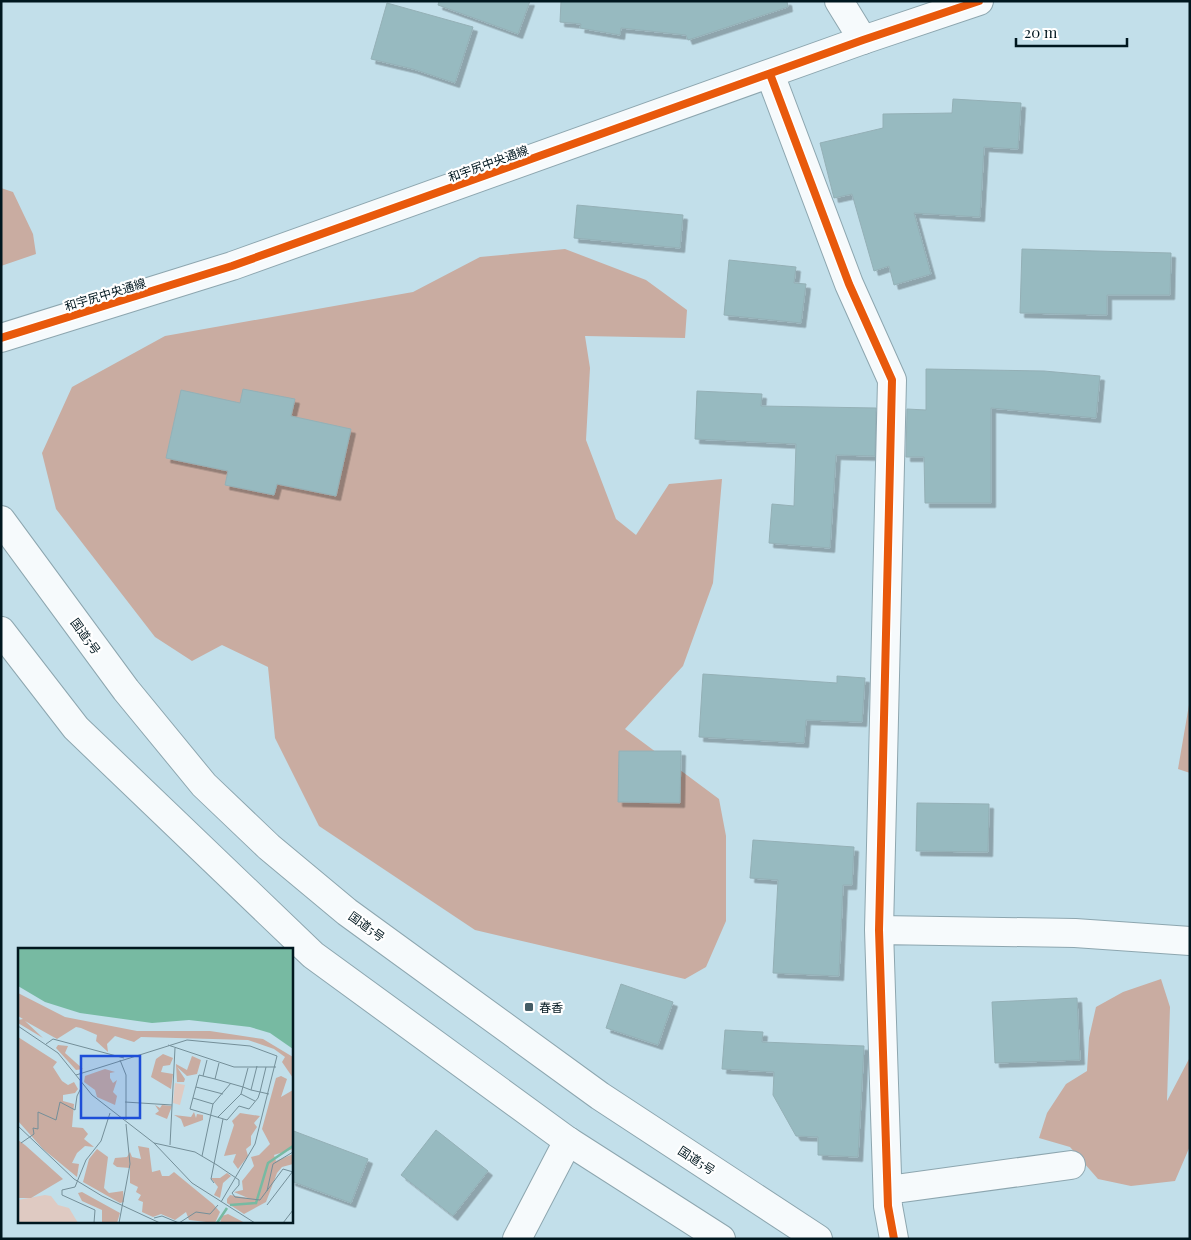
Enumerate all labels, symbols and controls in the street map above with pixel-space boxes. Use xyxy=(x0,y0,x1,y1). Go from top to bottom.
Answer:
scale bar xyxy=(1016,15,1127,47)
text: 20 m xyxy=(1024,22,1058,42)
street label: 和宇尻中央通線 xyxy=(446,141,530,185)
street label: 和宇尻中央通線 xyxy=(62,274,148,314)
street label: 国道5号 xyxy=(67,615,105,657)
street label: 国道5号 xyxy=(346,907,388,945)
inset map xyxy=(18,948,292,1222)
place label: 春香 xyxy=(539,999,563,1015)
marker: 春香 xyxy=(523,1001,535,1013)
street label: 国道5号 xyxy=(675,1142,719,1178)

